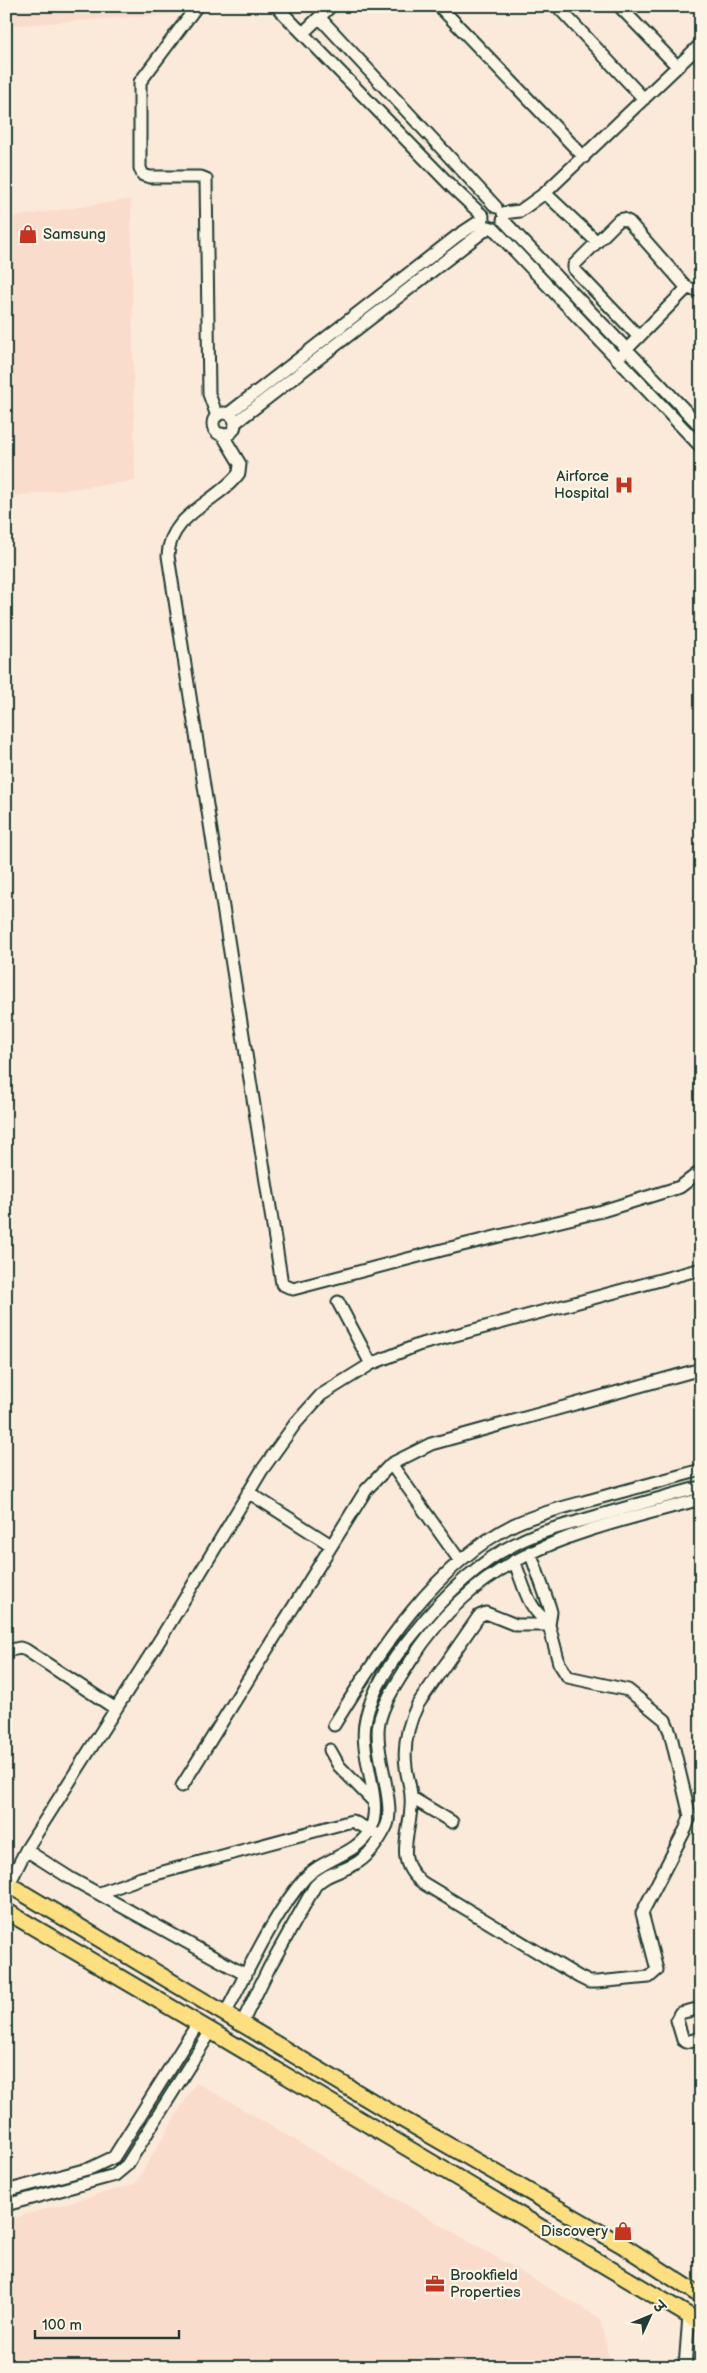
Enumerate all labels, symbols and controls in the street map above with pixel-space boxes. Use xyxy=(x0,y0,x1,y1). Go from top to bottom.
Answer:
shop icon: Samsung xyxy=(17,223,39,245)
place label: Samsung xyxy=(43,225,106,244)
place label: Airforce Hospital xyxy=(554,467,609,503)
hospital icon: Airforce Hospital xyxy=(613,474,635,496)
shop icon: Discovery xyxy=(612,2220,634,2242)
place label: Discovery xyxy=(541,2222,608,2241)
place label: Brookfield Properties xyxy=(450,2266,521,2302)
office icon: Brookfield Properties xyxy=(424,2273,446,2295)
north arrow xyxy=(624,2290,674,2340)
text: उ xyxy=(648,2297,670,2318)
scale bar xyxy=(35,2308,179,2340)
text: 100 m xyxy=(42,2316,82,2335)

